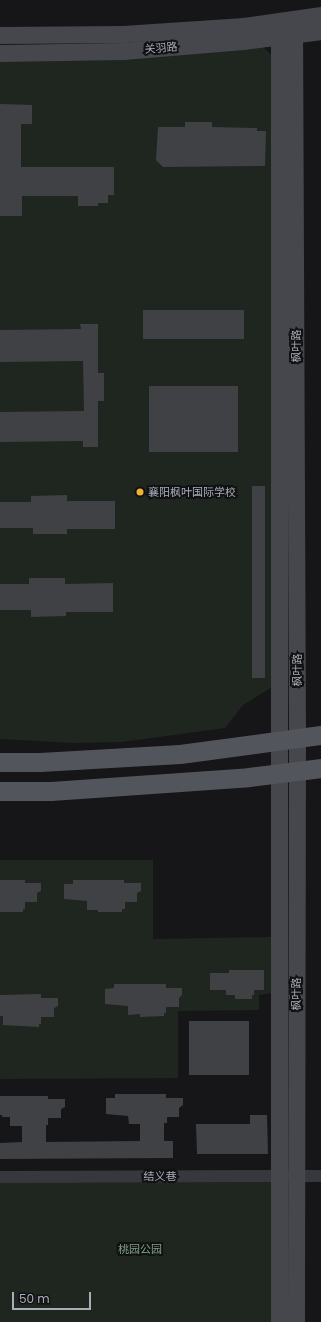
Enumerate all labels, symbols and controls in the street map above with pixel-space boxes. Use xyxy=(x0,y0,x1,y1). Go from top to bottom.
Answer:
street label: 关羽路 xyxy=(144,40,178,56)
street label: 枫叶路 xyxy=(289,330,303,362)
place label: 襄阳枫叶国际学校 xyxy=(148,485,236,499)
marker: 襄阳枫叶国际学校 xyxy=(135,487,145,497)
street label: 枫叶路 xyxy=(290,654,304,686)
street label: 枫叶路 xyxy=(289,978,303,1010)
street label: 结义巷 xyxy=(144,1169,176,1183)
park label: 桃园公园 xyxy=(118,1242,162,1256)
scale bar xyxy=(14,1284,93,1310)
text: 50 m xyxy=(19,1290,50,1307)

